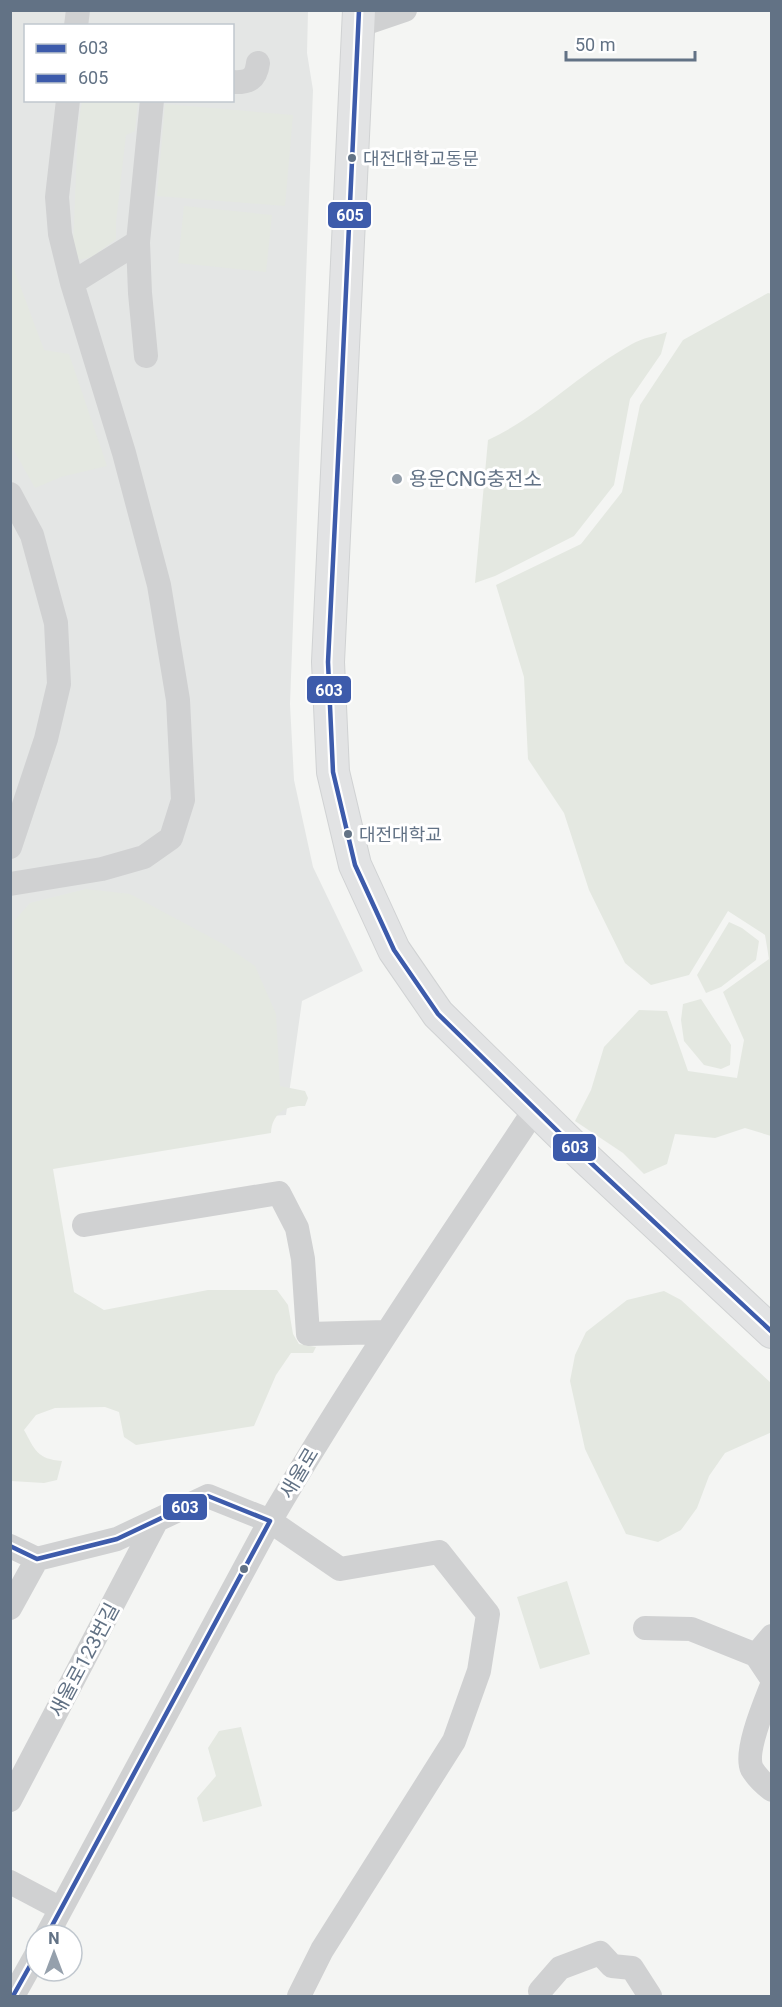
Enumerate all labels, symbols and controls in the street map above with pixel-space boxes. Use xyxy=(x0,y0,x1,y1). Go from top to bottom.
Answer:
legend xyxy=(24,24,234,102)
scale bar xyxy=(566,24,695,62)
text: 50 m xyxy=(575,34,615,55)
text: 603 xyxy=(78,37,108,58)
text: 605 xyxy=(78,67,108,88)
place label: 대전대학교동문 xyxy=(363,148,479,169)
marker: 대전대학교동문 xyxy=(346,152,358,164)
line badge: 605 xyxy=(327,201,372,229)
text: 605 xyxy=(336,206,364,225)
place label: 용운CNG충전소 xyxy=(409,467,542,491)
marker: 용운CNG충전소 xyxy=(390,472,404,486)
line badge: 603 xyxy=(306,675,352,704)
text: 603 xyxy=(315,681,343,700)
place label: 대전대학교 xyxy=(359,824,442,845)
marker: 대전대학교 xyxy=(342,828,354,840)
line badge: 603 xyxy=(552,1133,597,1162)
text: 603 xyxy=(561,1138,589,1157)
street label: 새울로 xyxy=(274,1443,324,1503)
line badge: 603 xyxy=(162,1493,208,1521)
text: 603 xyxy=(171,1498,199,1517)
unlabelled marker xyxy=(238,1563,250,1575)
street label: 새울로123번길 xyxy=(44,1599,124,1721)
north arrow xyxy=(24,1923,84,1983)
text: N xyxy=(48,1929,60,1948)

